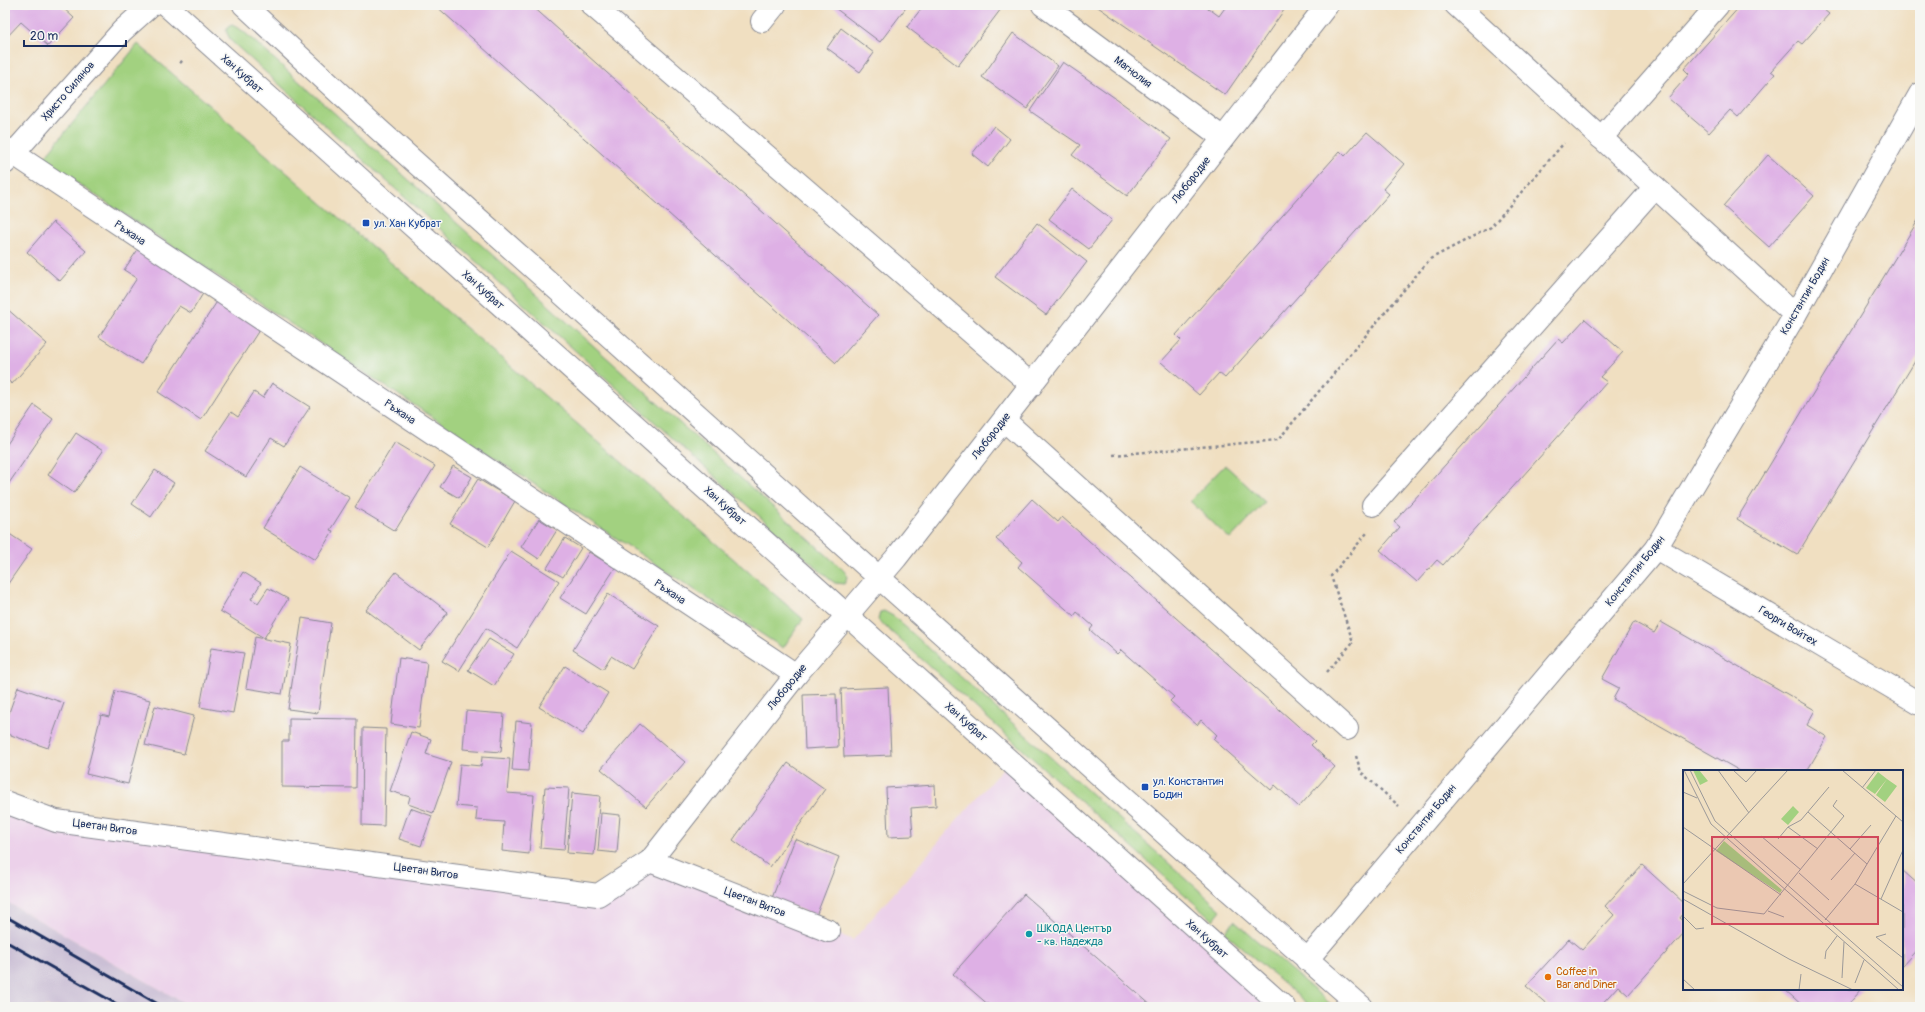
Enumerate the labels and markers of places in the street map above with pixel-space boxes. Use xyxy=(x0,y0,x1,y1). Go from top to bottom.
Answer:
place label: ул. Хан Кубрат xyxy=(373,217,442,230)
marker: ул. Хан Кубрат xyxy=(361,218,371,228)
place label: ул. Константин Бодин xyxy=(1152,775,1223,801)
marker: ул. Константин Бодин xyxy=(1140,782,1150,792)
place label: ШКОДА Център - кв. Надежда xyxy=(1037,922,1112,948)
marker: ШКОДА Център - кв. Надежда xyxy=(1024,929,1034,939)
place label: Coffee in Bar and Diner xyxy=(1556,965,1617,991)
marker: Coffee in Bar and Diner xyxy=(1543,972,1553,982)

